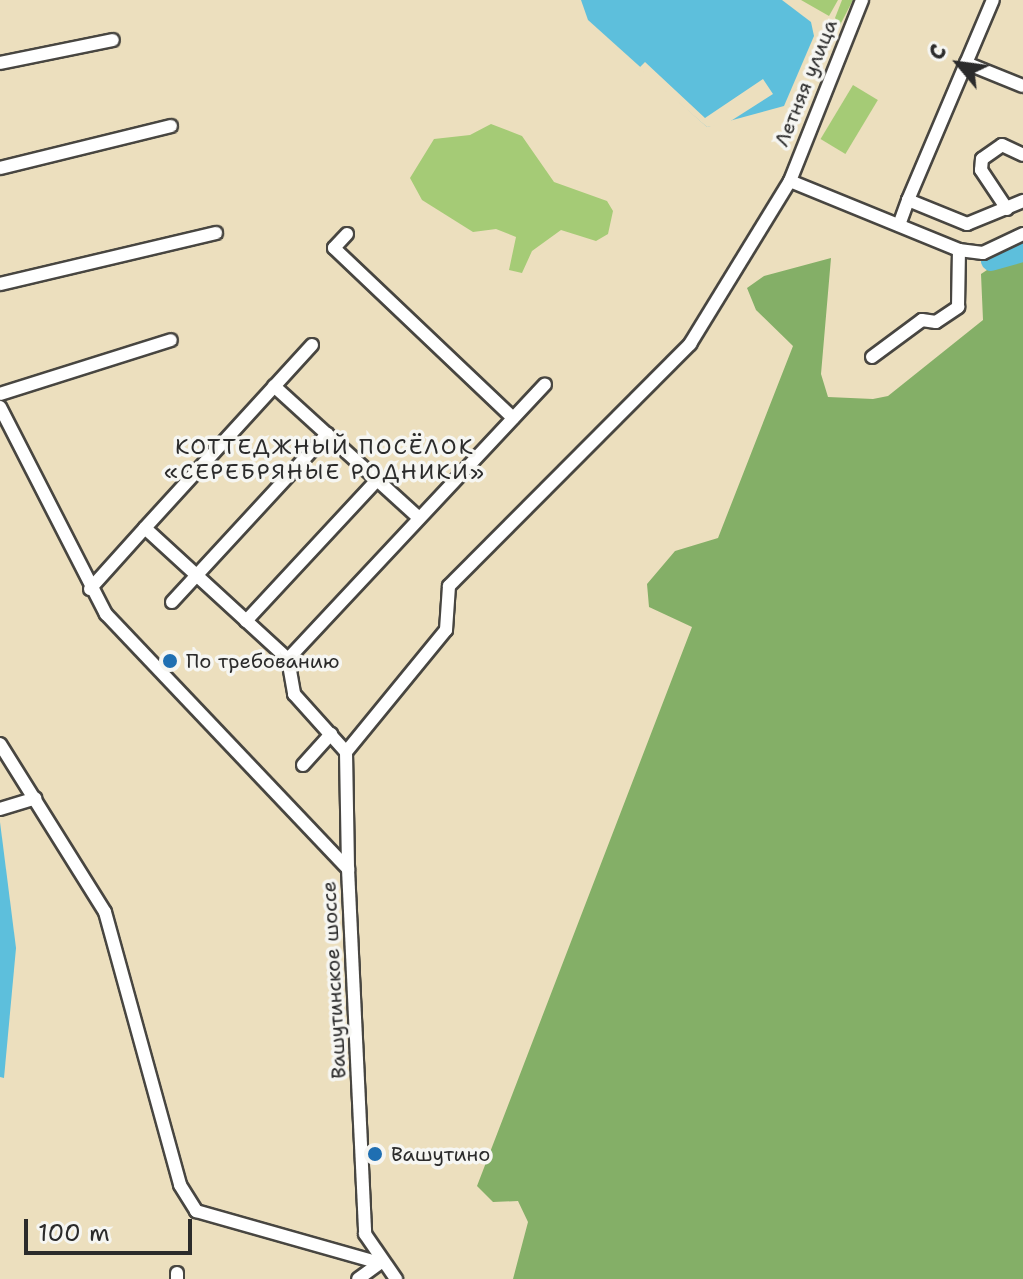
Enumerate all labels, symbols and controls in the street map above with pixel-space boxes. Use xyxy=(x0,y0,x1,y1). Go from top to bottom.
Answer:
street label: Летняя улица xyxy=(770,16,842,150)
north arrow xyxy=(919,24,999,104)
text: С xyxy=(922,39,954,65)
district label: КОТТЕДЖНЫЙ ПОСЁЛОК «СЕРЕБРЯНЫЕ РОДНИКИ» xyxy=(164,433,486,484)
place label: По требованию xyxy=(186,649,340,673)
marker: По требованию xyxy=(161,652,179,670)
street label: Вашутинское шоссе xyxy=(317,881,351,1079)
place label: Вашутино xyxy=(391,1142,490,1166)
marker: Вашутино xyxy=(366,1145,384,1163)
scale bar xyxy=(28,1203,196,1253)
text: 100 m xyxy=(38,1217,110,1249)

